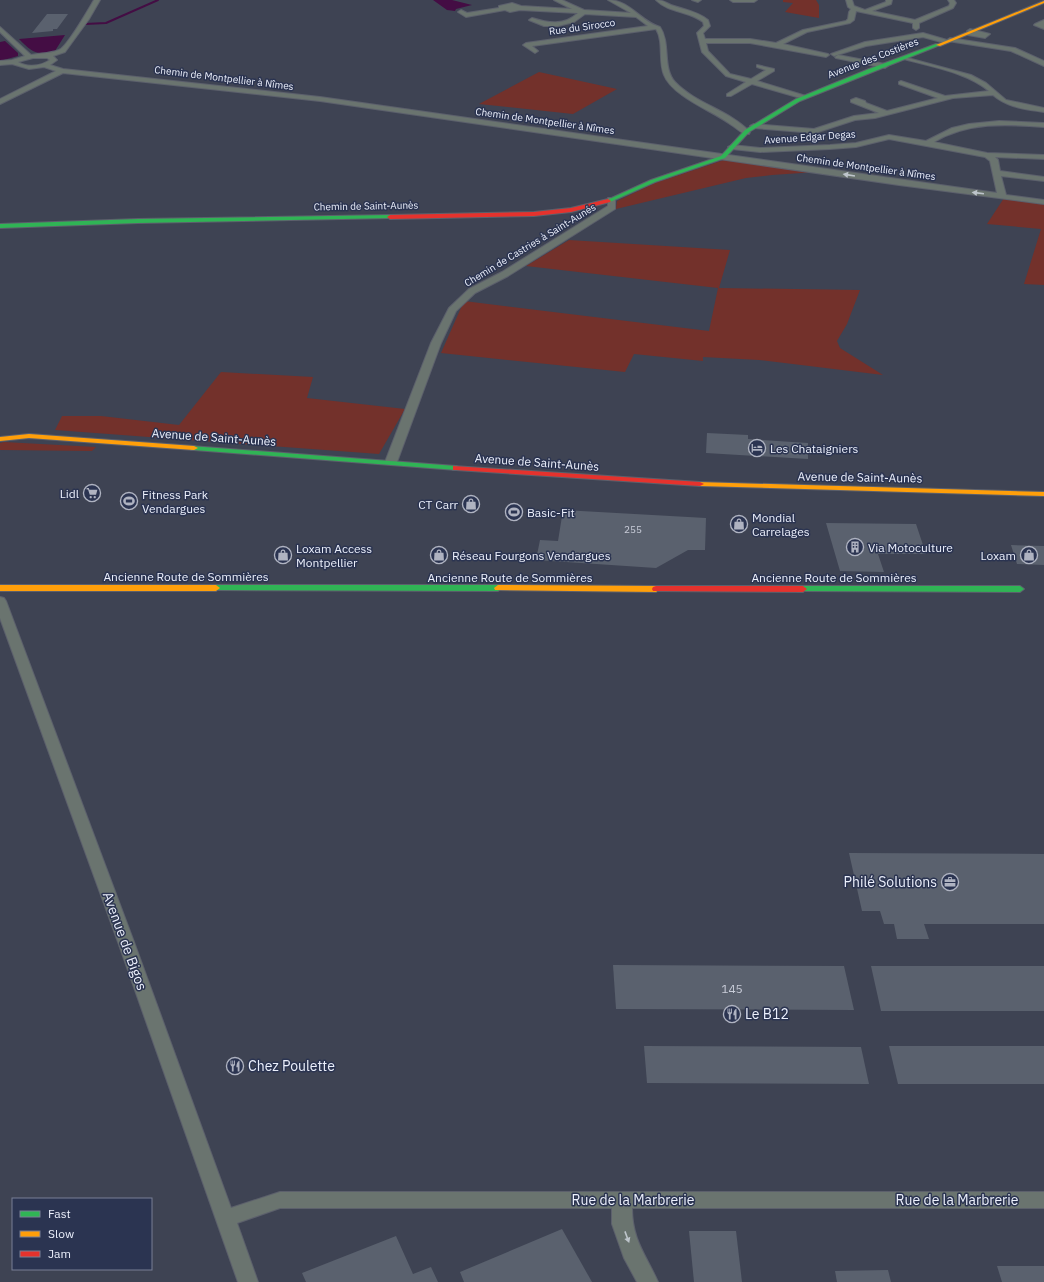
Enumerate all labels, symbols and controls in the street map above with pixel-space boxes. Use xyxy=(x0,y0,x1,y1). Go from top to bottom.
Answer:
street label: Rue du Sirocco xyxy=(548,16,616,38)
street label: Avenue des Costières xyxy=(826,35,920,81)
street label: Chemin de Montpellier à Nîmes xyxy=(154,63,295,93)
street label: Chemin de Montpellier à Nîmes xyxy=(475,105,615,137)
street label: Avenue Edgar Degas xyxy=(764,127,856,147)
street label: Chemin de Montpellier à Nîmes xyxy=(796,151,936,183)
one-way arrow xyxy=(843,172,855,178)
one-way arrow xyxy=(972,190,984,196)
street label: Chemin de Saint-Aunès xyxy=(313,199,419,213)
street label: Chemin de Castries à Saint-Aunés xyxy=(462,200,598,290)
street label: Avenue de Saint-Aunès xyxy=(151,425,277,449)
hotel icon: Les Chataigniers xyxy=(747,438,767,458)
place label: Les Chataigniers xyxy=(770,441,859,456)
street label: Avenue de Saint-Aunès xyxy=(474,450,600,474)
street label: Avenue de Saint-Aunès xyxy=(797,468,923,486)
supermarket icon: Lidl xyxy=(82,483,102,503)
place label: Lidl xyxy=(60,486,79,501)
place label: Fitness Park Vendargues xyxy=(142,487,209,516)
sports icon: Fitness Park Vendargues xyxy=(119,491,139,511)
shop icon: CT Carr xyxy=(461,494,481,514)
place label: CT Carr xyxy=(418,497,459,512)
sports icon: Basic-Fit xyxy=(504,502,524,522)
place label: Basic-Fit xyxy=(527,505,575,520)
place label: Mondial Carrelages xyxy=(752,510,810,539)
shop icon: Mondial Carrelages xyxy=(729,514,749,534)
house number: 255 xyxy=(624,523,642,536)
building icon: Via Motoculture xyxy=(845,537,865,557)
place label: Via Motoculture xyxy=(868,540,953,555)
place label: Loxam Access Montpellier xyxy=(296,541,372,570)
shop icon: Loxam Access Montpellier xyxy=(273,545,293,565)
shop icon: Réseau Fourgons Vendargues xyxy=(429,545,449,565)
shop icon: Loxam xyxy=(1019,545,1039,565)
place label: Réseau Fourgons Vendargues xyxy=(452,548,611,563)
place label: Loxam xyxy=(981,548,1016,563)
street label: Ancienne Route de Sommières xyxy=(103,569,269,584)
street label: Ancienne Route de Sommières xyxy=(427,570,593,585)
street label: Ancienne Route de Sommières xyxy=(751,570,917,585)
office icon: Philé Solutions xyxy=(940,872,960,892)
place label: Philé Solutions xyxy=(844,873,937,891)
street label: Avenue de Bigos xyxy=(99,889,151,993)
house number: 145 xyxy=(721,981,743,996)
restaurant icon: Le B12 xyxy=(722,1004,742,1024)
place label: Le B12 xyxy=(745,1005,789,1023)
restaurant icon: Chez Poulette xyxy=(225,1056,245,1076)
place label: Chez Poulette xyxy=(248,1057,335,1075)
street label: Rue de la Marbrerie xyxy=(572,1191,695,1209)
street label: Rue de la Marbrerie xyxy=(896,1191,1019,1209)
legend xyxy=(12,1198,152,1270)
text: Fast xyxy=(48,1206,71,1221)
text: Slow xyxy=(48,1226,74,1241)
one-way arrow xyxy=(624,1232,630,1244)
text: Jam xyxy=(48,1246,71,1261)

